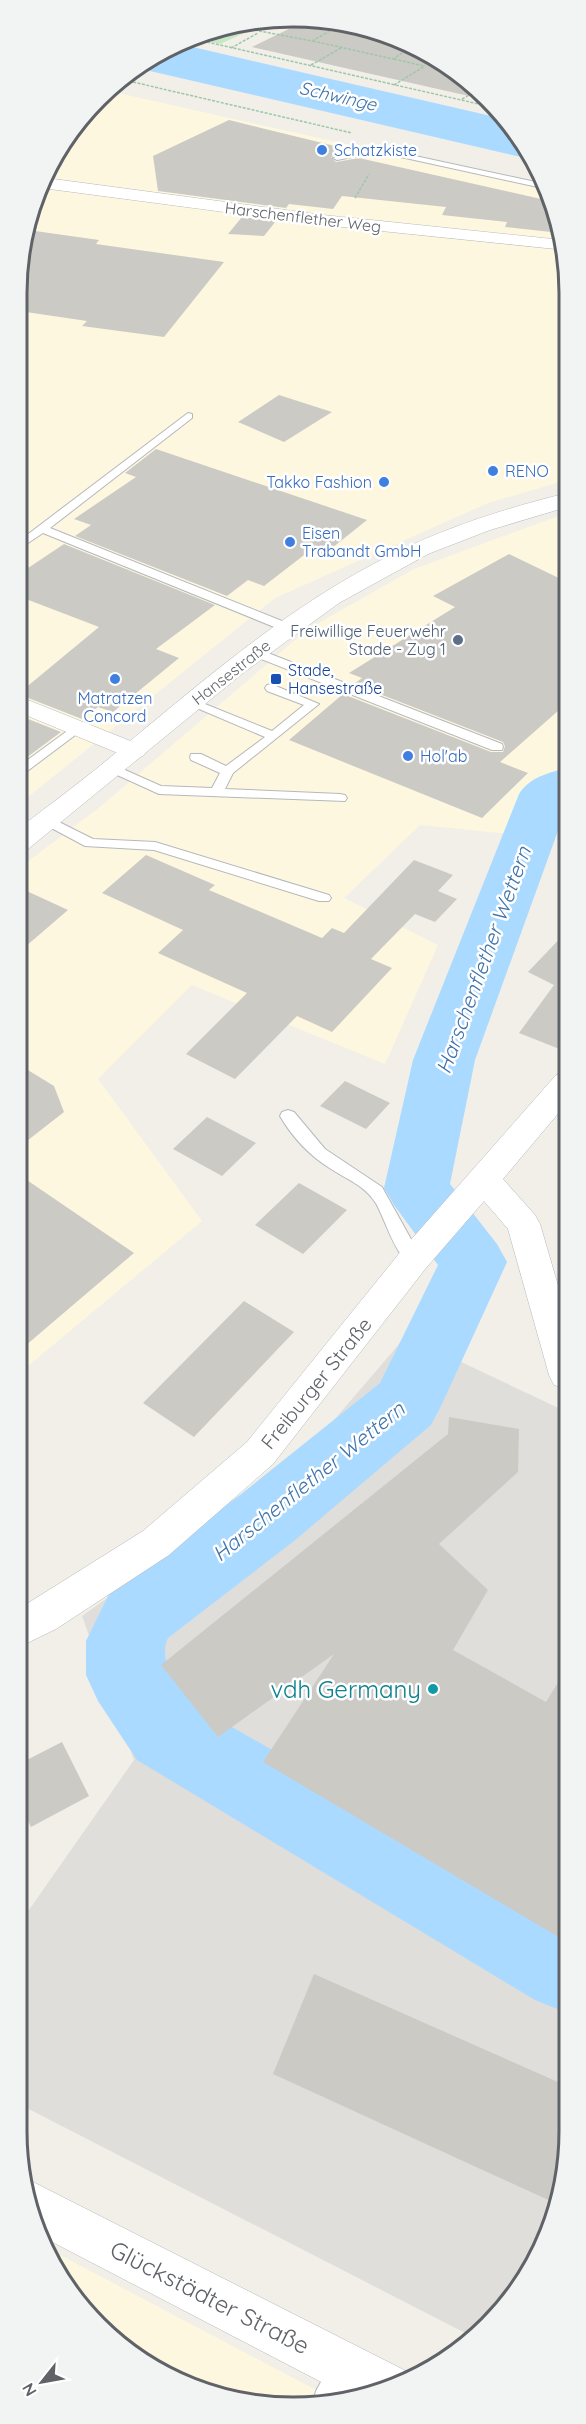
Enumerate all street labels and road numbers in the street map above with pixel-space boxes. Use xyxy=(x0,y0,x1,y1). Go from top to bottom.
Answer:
street label: Harschenflether Weg xyxy=(224,197,382,237)
street label: Hansestraße xyxy=(188,635,274,709)
street label: Freiburger Straße xyxy=(255,1312,377,1454)
street label: Glückstädter Straße xyxy=(105,2234,315,2360)

